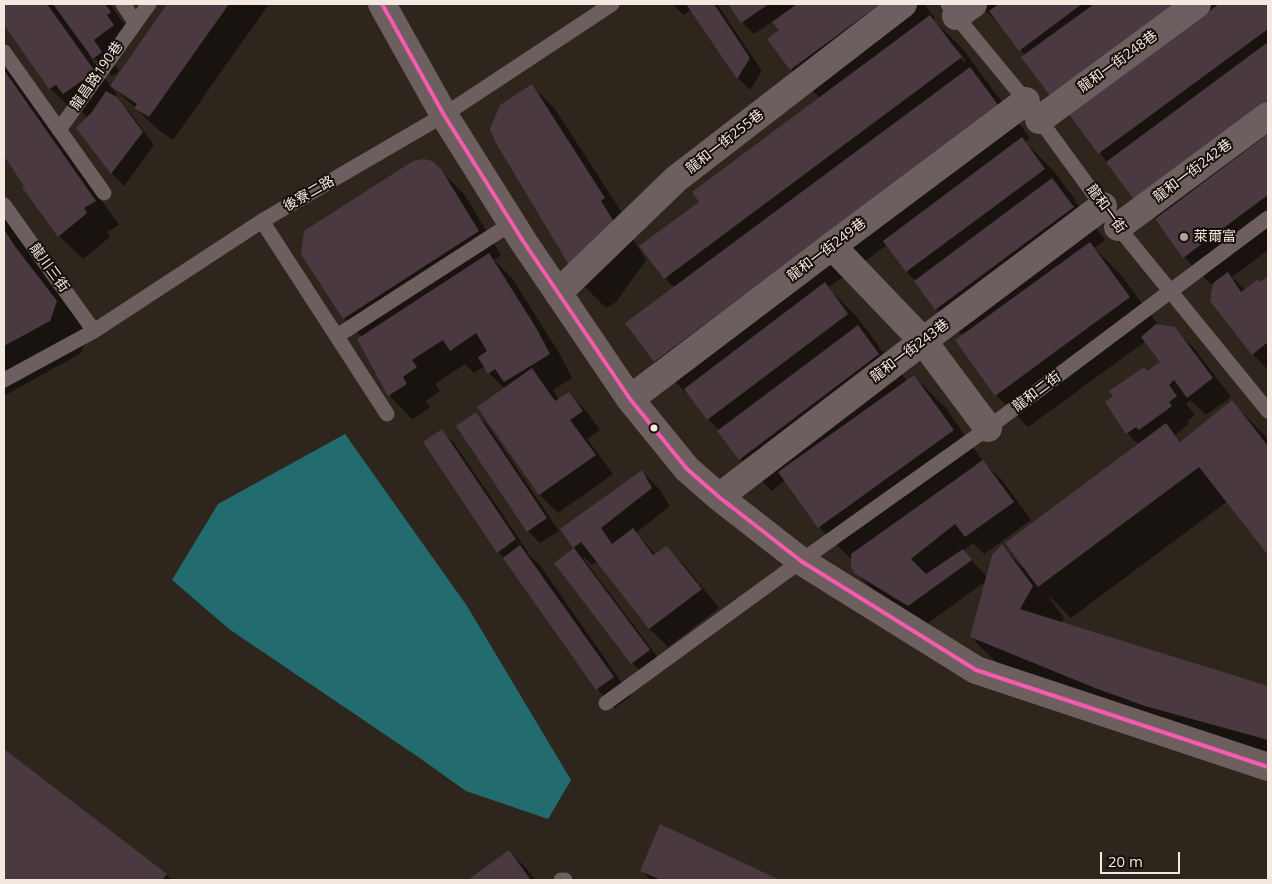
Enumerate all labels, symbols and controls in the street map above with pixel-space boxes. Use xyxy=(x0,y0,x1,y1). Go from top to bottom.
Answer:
street label: 龍和一街248巷 xyxy=(1075,28,1161,96)
street label: 龍昌路190巷 xyxy=(67,38,127,114)
street label: 龍和一街255巷 xyxy=(683,106,767,178)
street label: 龍和一街242巷 xyxy=(1150,136,1236,206)
street label: 後寮二路 xyxy=(281,173,337,215)
street label: 龍和一街 xyxy=(1083,181,1129,237)
street label: 龍和一街249巷 xyxy=(784,215,870,285)
place label: 萊爾富 xyxy=(1194,229,1236,245)
marker: 萊爾富 xyxy=(1178,231,1190,243)
street label: 龍川三街 xyxy=(26,240,72,296)
street label: 龍和一街243巷 xyxy=(867,316,953,386)
street label: 龍和二街 xyxy=(1010,368,1064,416)
unlabelled marker xyxy=(649,423,659,433)
scale bar xyxy=(1102,842,1182,874)
text: 20 m xyxy=(1108,851,1143,871)

